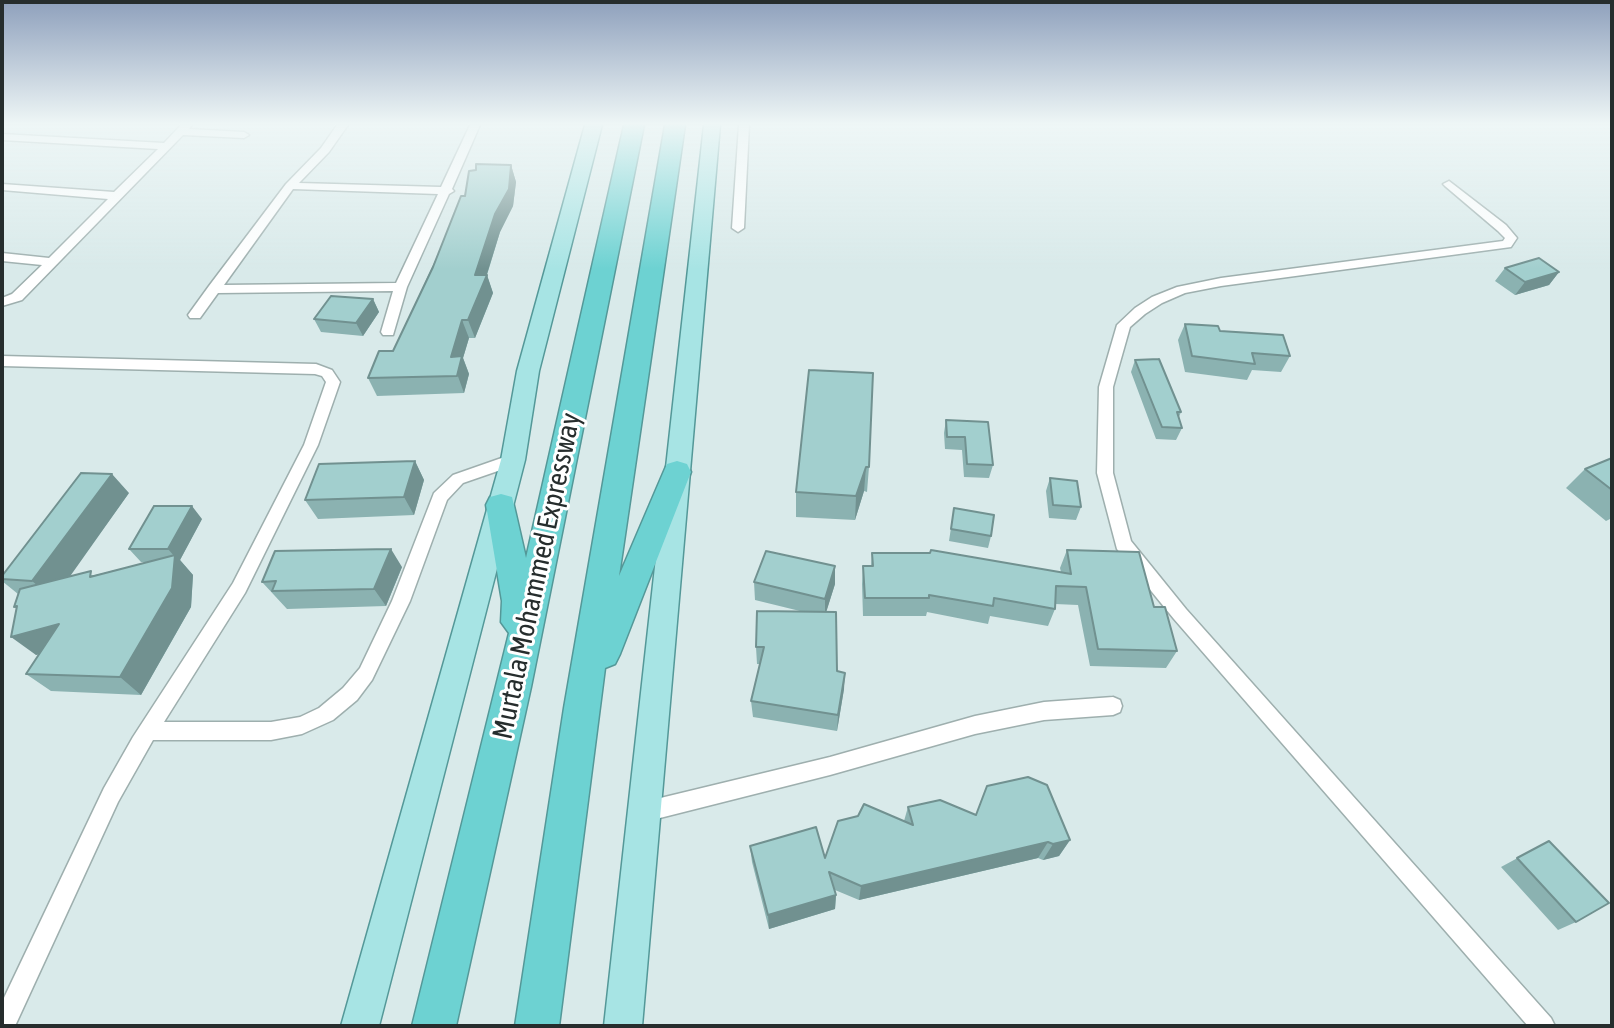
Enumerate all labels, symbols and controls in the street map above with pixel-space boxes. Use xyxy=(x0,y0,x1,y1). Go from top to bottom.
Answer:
street label: Murtala Mohammed Expressway xyxy=(486,410,588,742)

